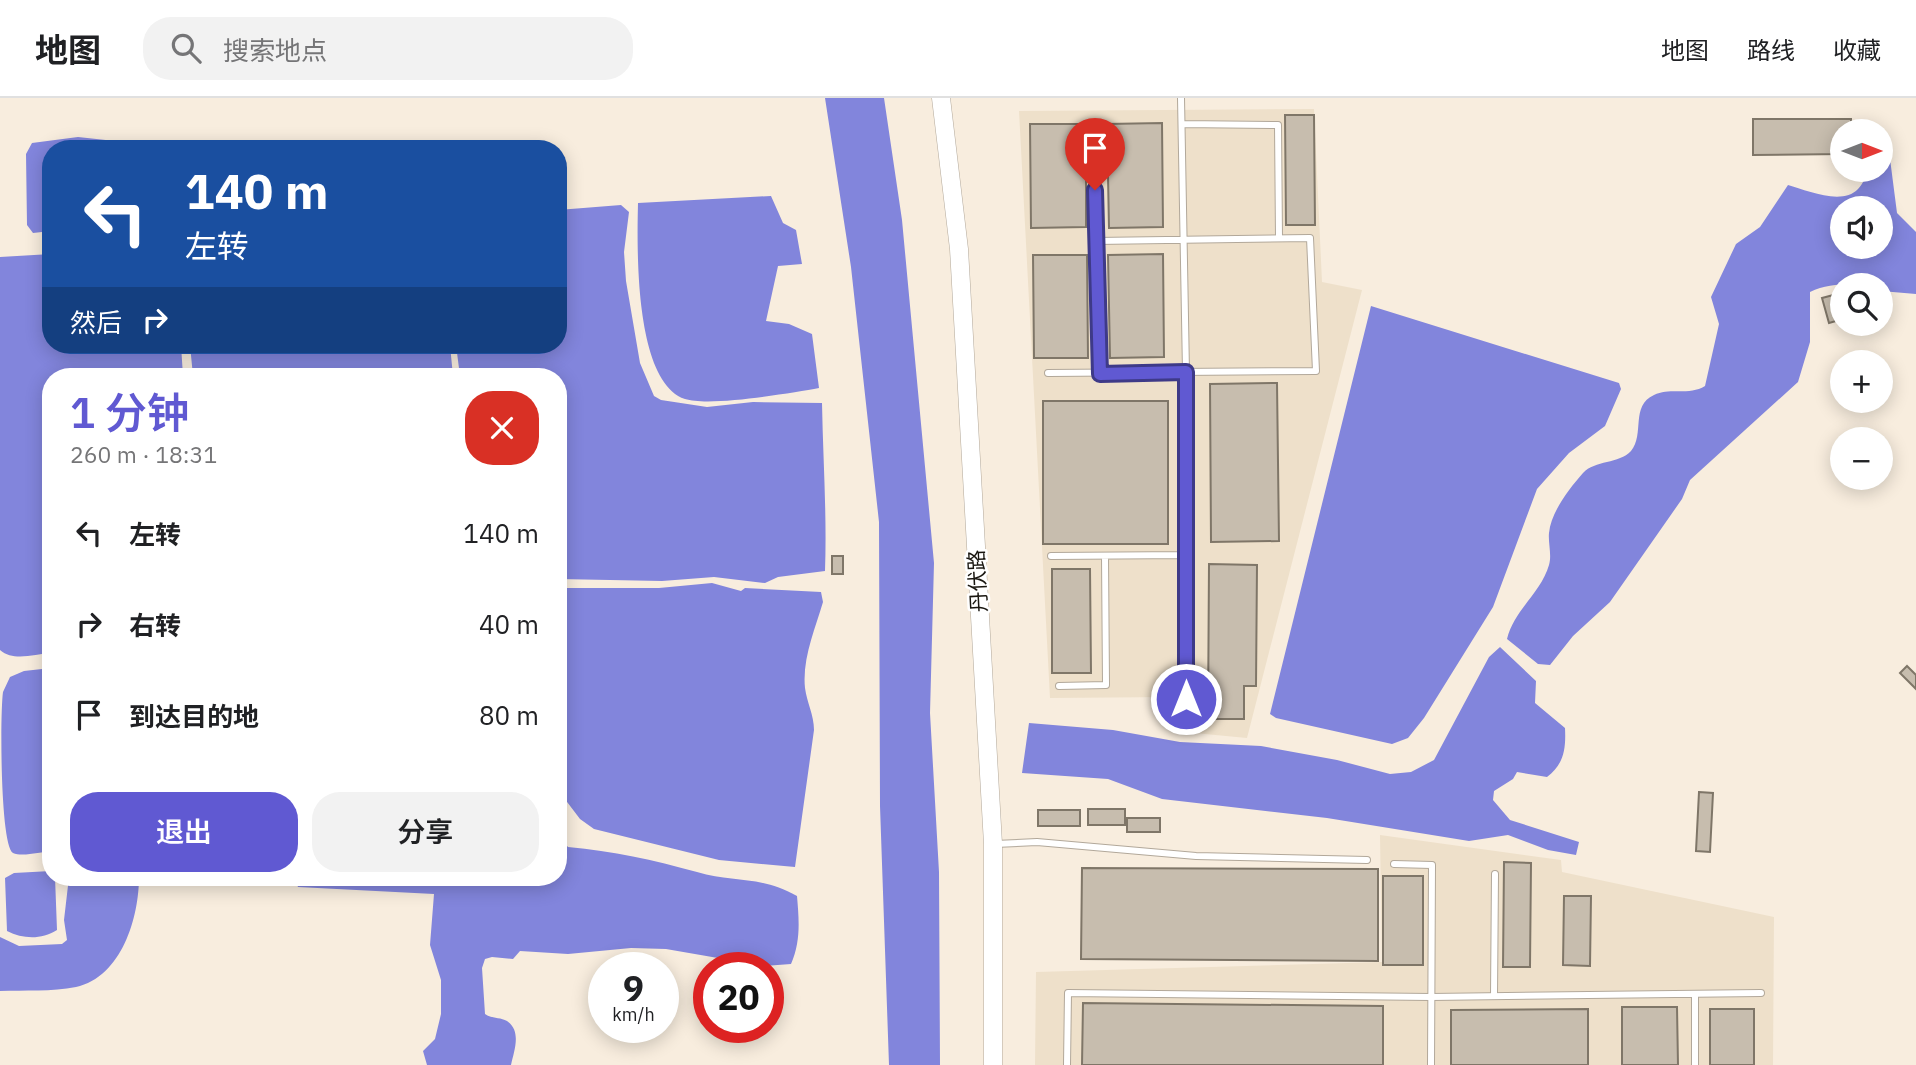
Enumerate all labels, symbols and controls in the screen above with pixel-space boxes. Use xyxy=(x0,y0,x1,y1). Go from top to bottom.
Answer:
search box xyxy=(143,17,633,80)
text: 地图 xyxy=(35,28,101,71)
icon: search xyxy=(167,29,205,67)
text: 搜索地点 xyxy=(223,33,327,67)
text: 地图 xyxy=(1661,34,1709,66)
text: 路线 xyxy=(1747,34,1795,66)
text: 收藏 xyxy=(1833,34,1881,66)
pin xyxy=(1065,118,1125,190)
north arrow xyxy=(1830,119,1894,182)
map controls xyxy=(1830,119,1893,490)
icon: arrive xyxy=(1076,129,1114,167)
text: 140 m xyxy=(185,159,329,222)
icon: left xyxy=(70,168,161,259)
button: sound xyxy=(1830,196,1893,259)
text: 左转 xyxy=(185,225,249,267)
button: search xyxy=(1830,273,1893,336)
icon: right xyxy=(136,301,174,339)
text: 然后 xyxy=(70,305,122,339)
button: + xyxy=(1830,350,1893,413)
text: 1 分钟 xyxy=(70,385,189,440)
button: close xyxy=(465,391,539,465)
button: − xyxy=(1830,427,1893,490)
text: 260 m · 18:31 xyxy=(70,439,217,469)
icon: left xyxy=(70,514,108,552)
text: 140 m xyxy=(463,516,539,550)
text: 左转 xyxy=(129,517,181,551)
street label: 丹伏路 xyxy=(961,549,993,613)
icon: right xyxy=(70,605,108,643)
text: 40 m xyxy=(479,607,539,641)
text: 右转 xyxy=(129,608,181,642)
position arrow xyxy=(1149,662,1223,736)
icon: arrive xyxy=(70,696,108,734)
text: 80 m xyxy=(479,698,539,732)
text: 到达目的地 xyxy=(129,699,259,733)
button: 退出 xyxy=(70,792,298,872)
button: 分享 xyxy=(312,792,539,872)
speed limit sign: 20 xyxy=(693,952,784,1043)
text: 9 xyxy=(623,965,644,1011)
text: km/h xyxy=(612,1003,655,1026)

